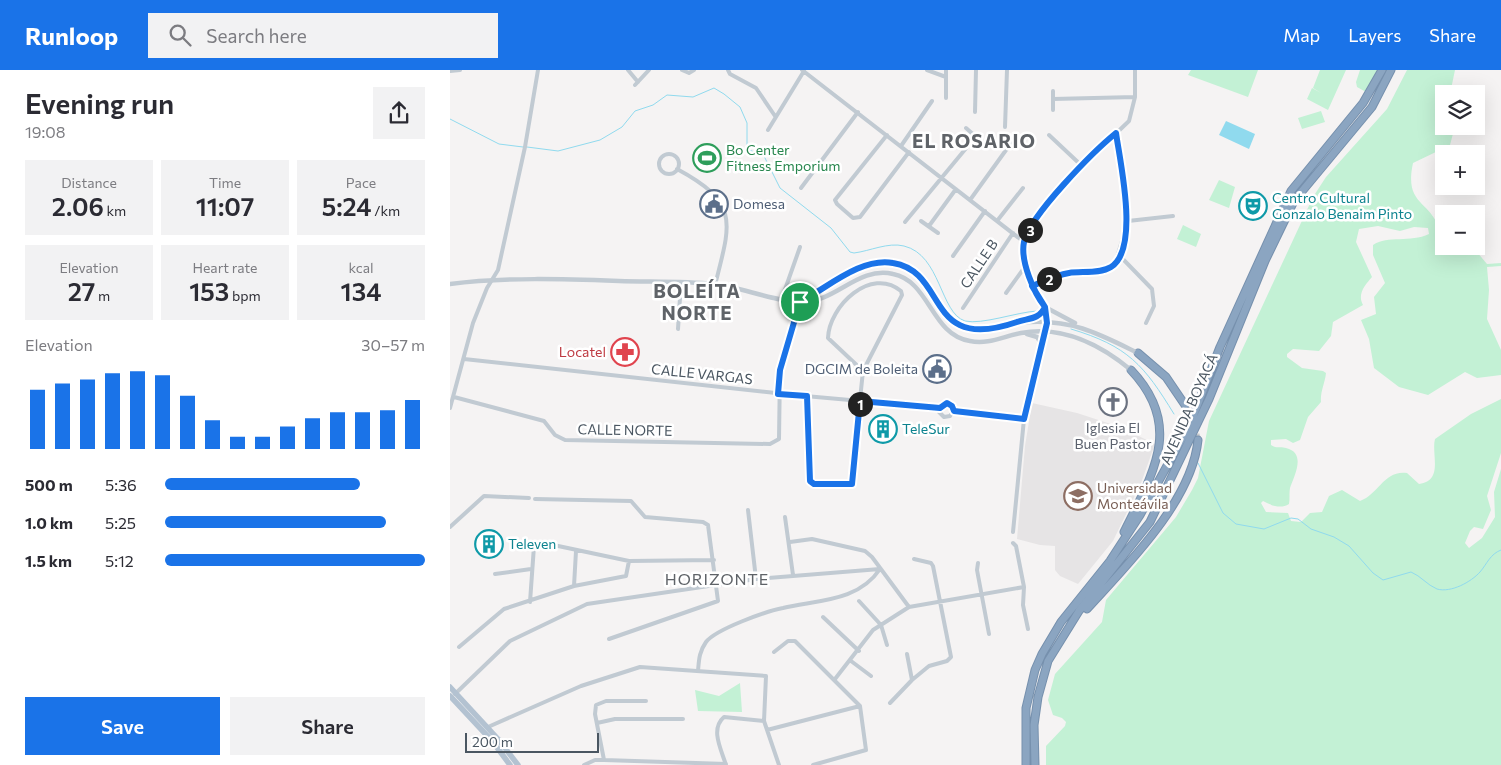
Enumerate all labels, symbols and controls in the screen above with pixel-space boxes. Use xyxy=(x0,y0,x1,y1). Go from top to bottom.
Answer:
search box xyxy=(148,13,498,58)
text: Runloop xyxy=(25,21,118,50)
icon: search xyxy=(166,21,194,49)
text: Search here xyxy=(206,24,307,47)
text: Map xyxy=(1283,24,1320,46)
text: Layers xyxy=(1348,24,1401,46)
text: Share xyxy=(1429,24,1476,46)
map controls xyxy=(1435,85,1485,255)
button: layers xyxy=(1435,85,1485,135)
text: Evening run xyxy=(25,86,174,120)
button: share xyxy=(373,87,425,139)
text: 19:08 xyxy=(25,122,65,141)
district label: EL ROSARIO xyxy=(912,129,1036,152)
place label: Bo Center Fitness Emporium xyxy=(726,141,841,174)
sports icon: Bo Center Fitness Emporium xyxy=(692,143,722,173)
button: + xyxy=(1435,145,1485,195)
text: Distance xyxy=(61,174,117,191)
text: Time xyxy=(209,174,241,191)
text: Pace xyxy=(346,174,376,191)
public building icon: Domesa xyxy=(699,189,729,219)
place label: Centro Cultural Gonzalo Benaim Pinto xyxy=(1272,189,1412,222)
text: 2.06 xyxy=(52,191,104,221)
text: 11:07 xyxy=(196,191,254,221)
text: 5:24 xyxy=(322,191,372,221)
theatre icon: Centro Cultural Gonzalo Benaim Pinto xyxy=(1238,191,1268,221)
place label: Domesa xyxy=(733,195,785,212)
text: km xyxy=(104,202,126,219)
text: /km xyxy=(372,202,400,219)
button: − xyxy=(1435,205,1485,255)
pin: 3 xyxy=(1018,218,1042,242)
text: 3 xyxy=(1026,222,1035,239)
street label: CALLE B xyxy=(956,236,1001,291)
text: Elevation xyxy=(59,259,119,276)
text: Heart rate xyxy=(192,259,258,276)
text: kcal xyxy=(348,259,374,276)
pin: 2 xyxy=(1036,266,1062,292)
text: 2 xyxy=(1046,271,1053,288)
text: 27 xyxy=(68,276,95,306)
text: 153 xyxy=(189,276,229,306)
text: 134 xyxy=(341,276,381,306)
district label: BOLEÍTA NORTE xyxy=(653,279,741,324)
pin xyxy=(779,281,821,323)
text: m xyxy=(95,287,110,304)
text: bpm xyxy=(229,287,261,304)
icon: arrive xyxy=(786,288,814,316)
text: Elevation xyxy=(25,335,93,354)
text: 30–57 m xyxy=(361,335,425,354)
pharmacy icon: Locatel xyxy=(610,337,640,367)
place label: Locatel xyxy=(559,343,606,360)
street label: AVENIDA BOYACÁ xyxy=(1156,350,1221,467)
public building icon: DGCIM de Boleita xyxy=(922,354,952,384)
street label: CALLE VARGAS xyxy=(651,360,754,387)
place label: DGCIM de Boleita xyxy=(805,360,918,377)
church icon: Iglesia El Buen Pastor xyxy=(1098,387,1128,417)
pin: 1 xyxy=(848,392,872,416)
text: 1 xyxy=(857,396,864,413)
building icon: TeleSur xyxy=(868,414,898,444)
place label: Iglesia El Buen Pastor xyxy=(1075,419,1152,452)
street label: CALLE NORTE xyxy=(578,420,672,439)
place label: TeleSur xyxy=(902,420,950,437)
text: 500 m xyxy=(25,475,73,494)
text: 5:36 xyxy=(105,475,137,494)
place label: Universidad Monteávila xyxy=(1097,479,1172,512)
school or university icon: Universidad Monteávila xyxy=(1063,481,1093,511)
text: 1.0 km xyxy=(25,513,73,532)
text: 5:25 xyxy=(105,513,136,532)
building icon: Televen xyxy=(474,529,504,559)
place label: Televen xyxy=(508,535,556,552)
text: 1.5 km xyxy=(25,551,72,570)
text: 5:12 xyxy=(105,551,134,570)
district label: HORIZONTE xyxy=(665,569,769,588)
button: Save xyxy=(25,697,220,755)
button: Share xyxy=(230,697,425,755)
scale bar xyxy=(465,730,599,753)
text: 200 m xyxy=(472,733,513,750)

